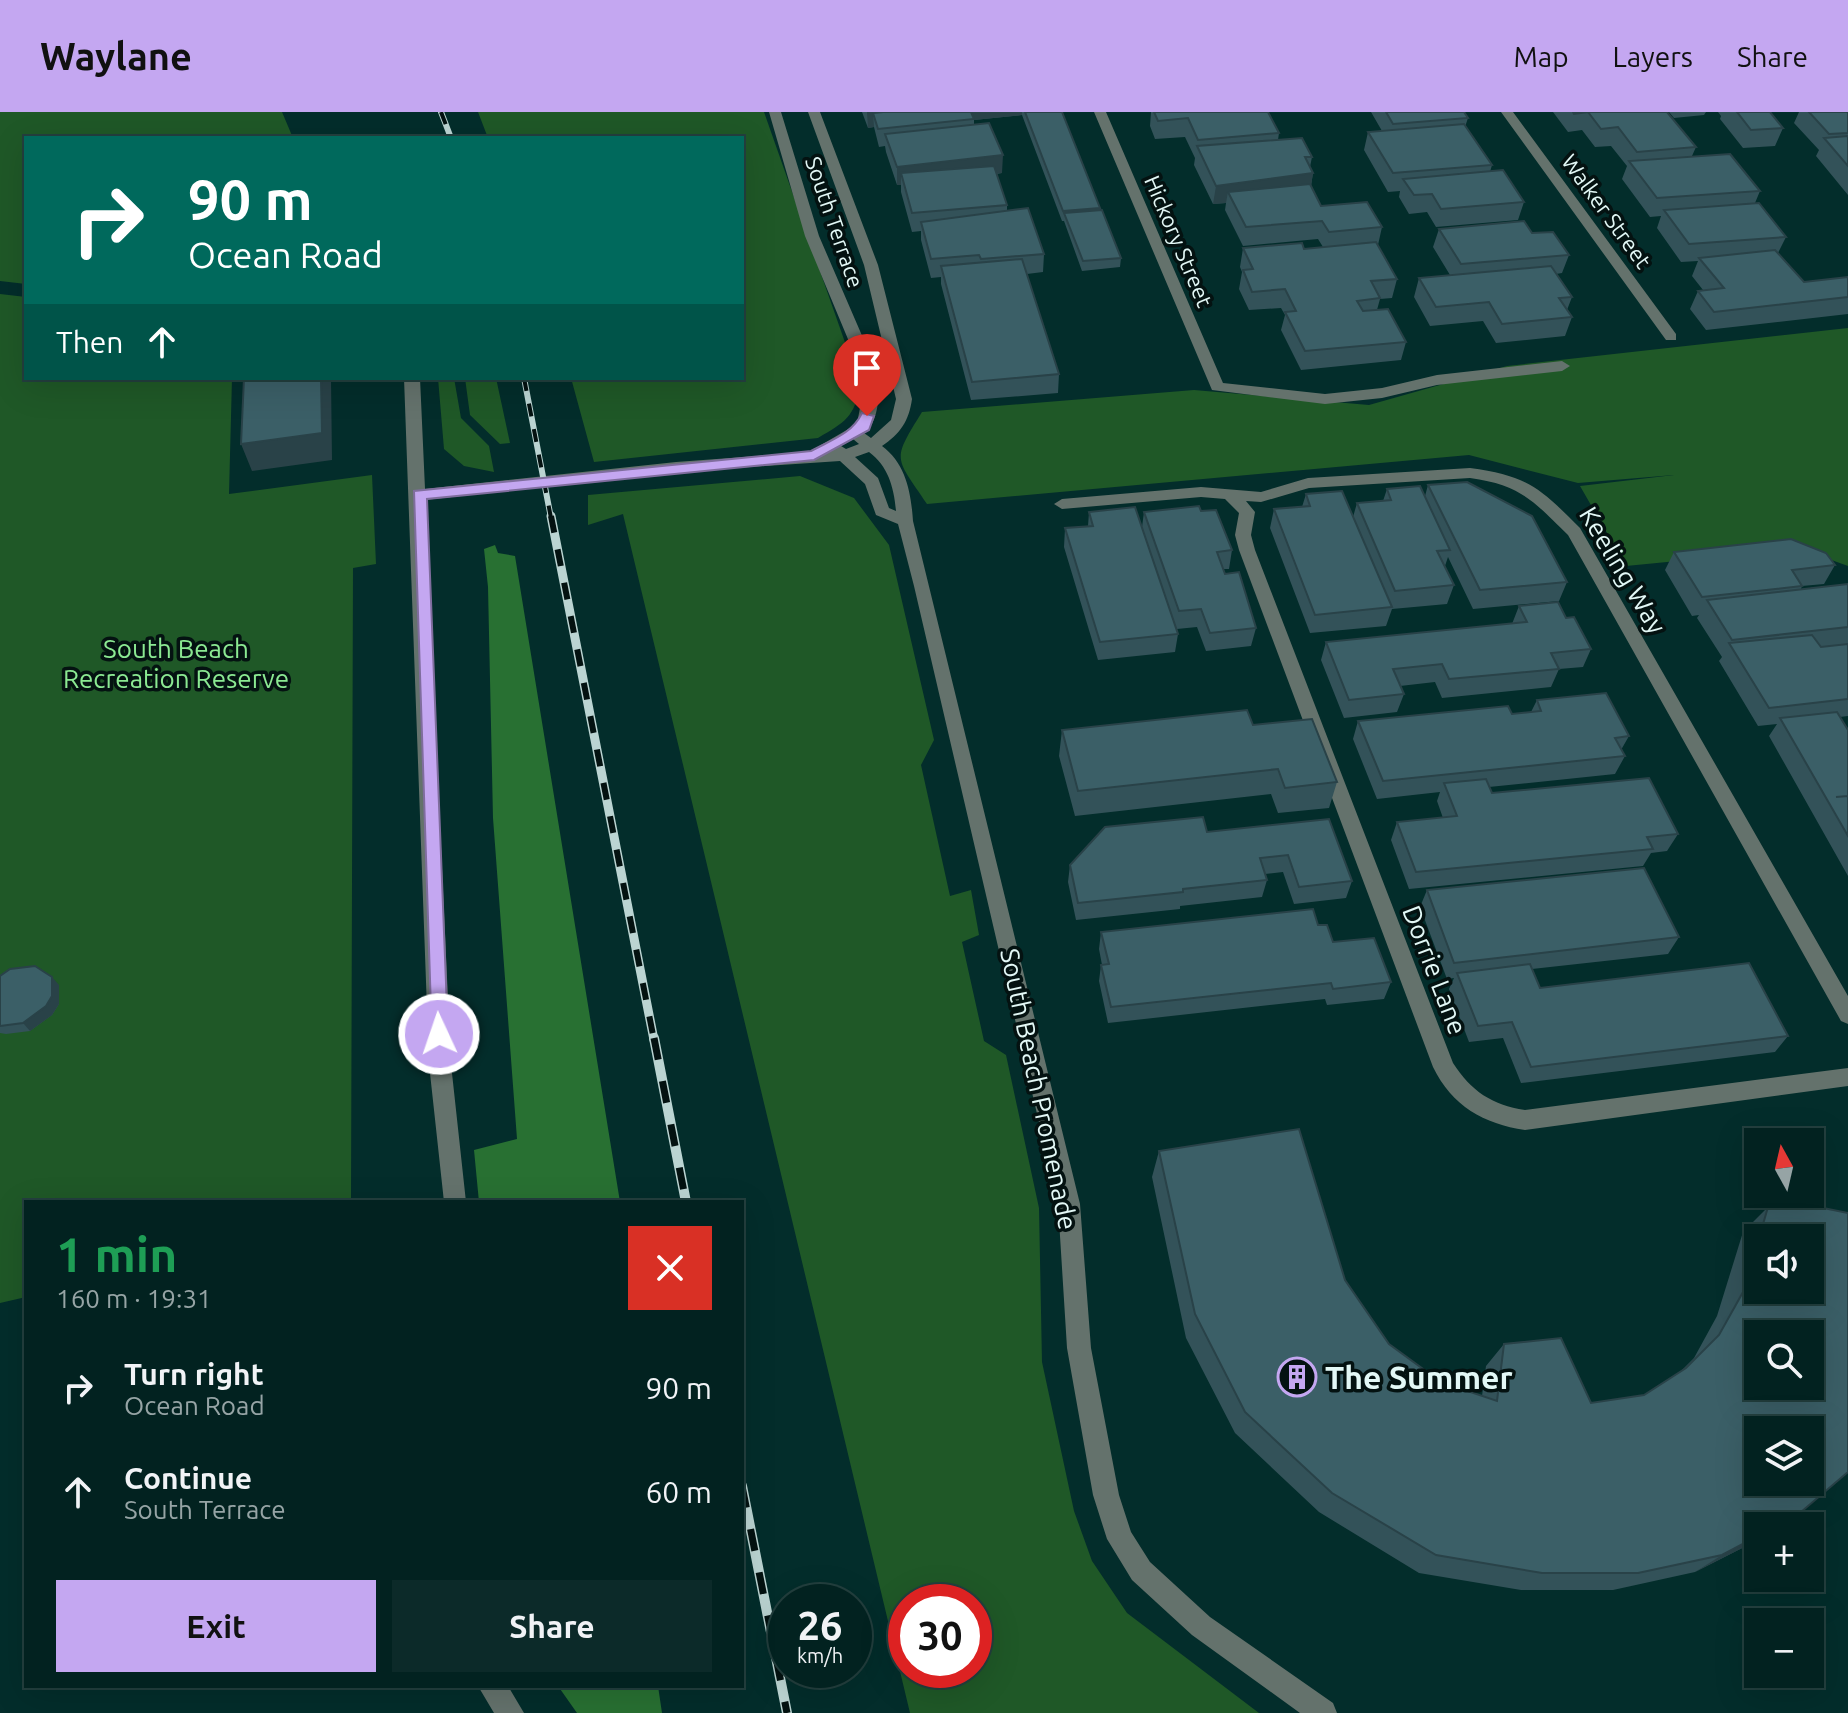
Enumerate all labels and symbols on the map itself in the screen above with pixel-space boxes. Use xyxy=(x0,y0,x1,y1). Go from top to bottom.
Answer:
street label: Walker Street xyxy=(1557,149,1657,273)
street label: South Terrace xyxy=(801,153,869,291)
street label: Hickory Street xyxy=(1140,172,1218,311)
pin xyxy=(833,334,901,416)
street label: Keeling Way xyxy=(1574,501,1672,639)
park label: South Beach Recreation Reserve xyxy=(63,634,289,693)
street label: Dorrie Lane xyxy=(1397,901,1473,1039)
street label: South Beach Promenade xyxy=(995,946,1083,1232)
position arrow xyxy=(397,992,481,1076)
north arrow xyxy=(1744,1128,1824,1208)
building icon: The Summer xyxy=(1276,1356,1318,1398)
place label: The Summer xyxy=(1325,1359,1513,1395)
speed limit sign: 30 xyxy=(888,1584,992,1688)

